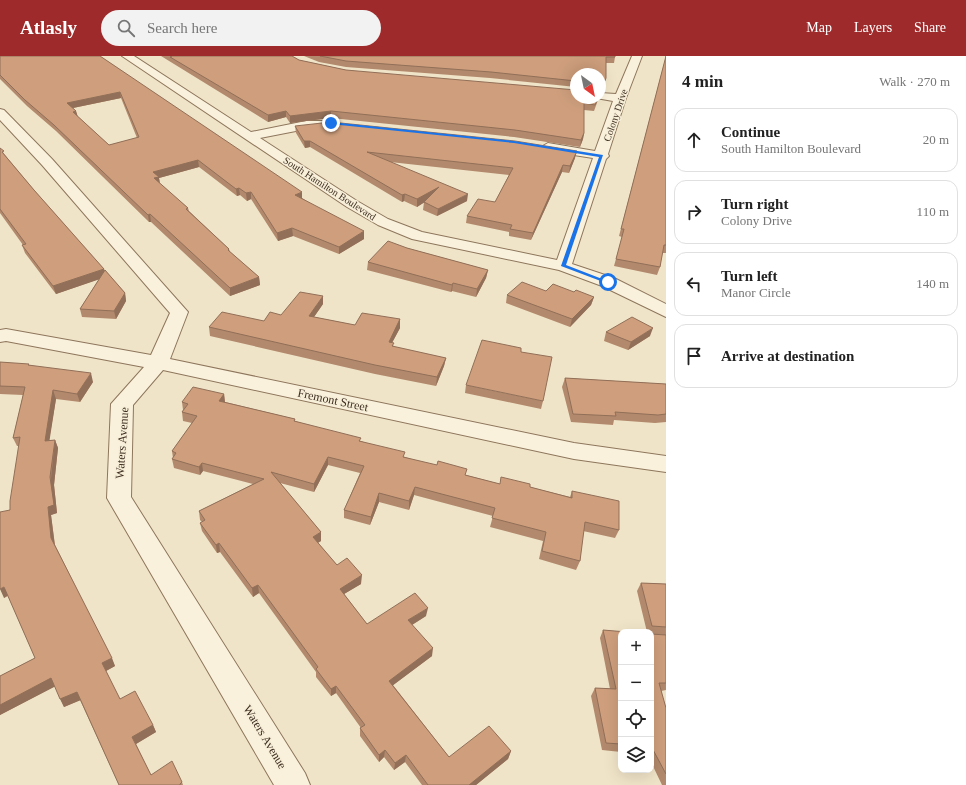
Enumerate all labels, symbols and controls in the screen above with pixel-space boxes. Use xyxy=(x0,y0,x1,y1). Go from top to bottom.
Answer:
search box xyxy=(101,10,381,46)
text: Atlasly xyxy=(20,17,77,38)
icon: search xyxy=(115,17,137,39)
text: Search here xyxy=(147,20,217,36)
text: Map xyxy=(806,20,832,35)
text: Layers xyxy=(854,20,892,35)
text: Share xyxy=(914,20,946,35)
north arrow xyxy=(570,68,606,104)
text: 4 min xyxy=(682,72,723,91)
text: Walk · 270 m xyxy=(879,74,950,89)
street label: Colony Drive xyxy=(601,87,630,143)
route end xyxy=(322,114,340,132)
text: Continue xyxy=(721,124,780,140)
icon: ahead xyxy=(683,129,705,151)
text: 20 m xyxy=(923,132,949,147)
text: South Hamilton Boulevard xyxy=(721,141,861,156)
street label: South Hamilton Boulevard xyxy=(282,154,378,222)
text: Turn right xyxy=(721,196,788,212)
icon: right xyxy=(683,201,705,223)
text: 110 m xyxy=(917,204,949,219)
text: Colony Drive xyxy=(721,213,792,228)
text: Turn left xyxy=(721,268,778,284)
route start xyxy=(599,273,617,291)
icon: left xyxy=(683,273,705,295)
text: 140 m xyxy=(916,276,949,291)
text: Manor Circle xyxy=(721,285,791,300)
icon: arrive xyxy=(683,345,705,367)
text: Arrive at destination xyxy=(721,348,854,364)
street label: Fremont Street xyxy=(296,386,370,414)
street label: Waters Avenue xyxy=(113,407,131,479)
map controls xyxy=(618,629,654,773)
button: + xyxy=(618,629,654,665)
button: − xyxy=(618,665,654,701)
button: locate xyxy=(618,701,654,737)
street label: Waters Avenue xyxy=(241,703,289,771)
button: layers xyxy=(618,737,654,773)

